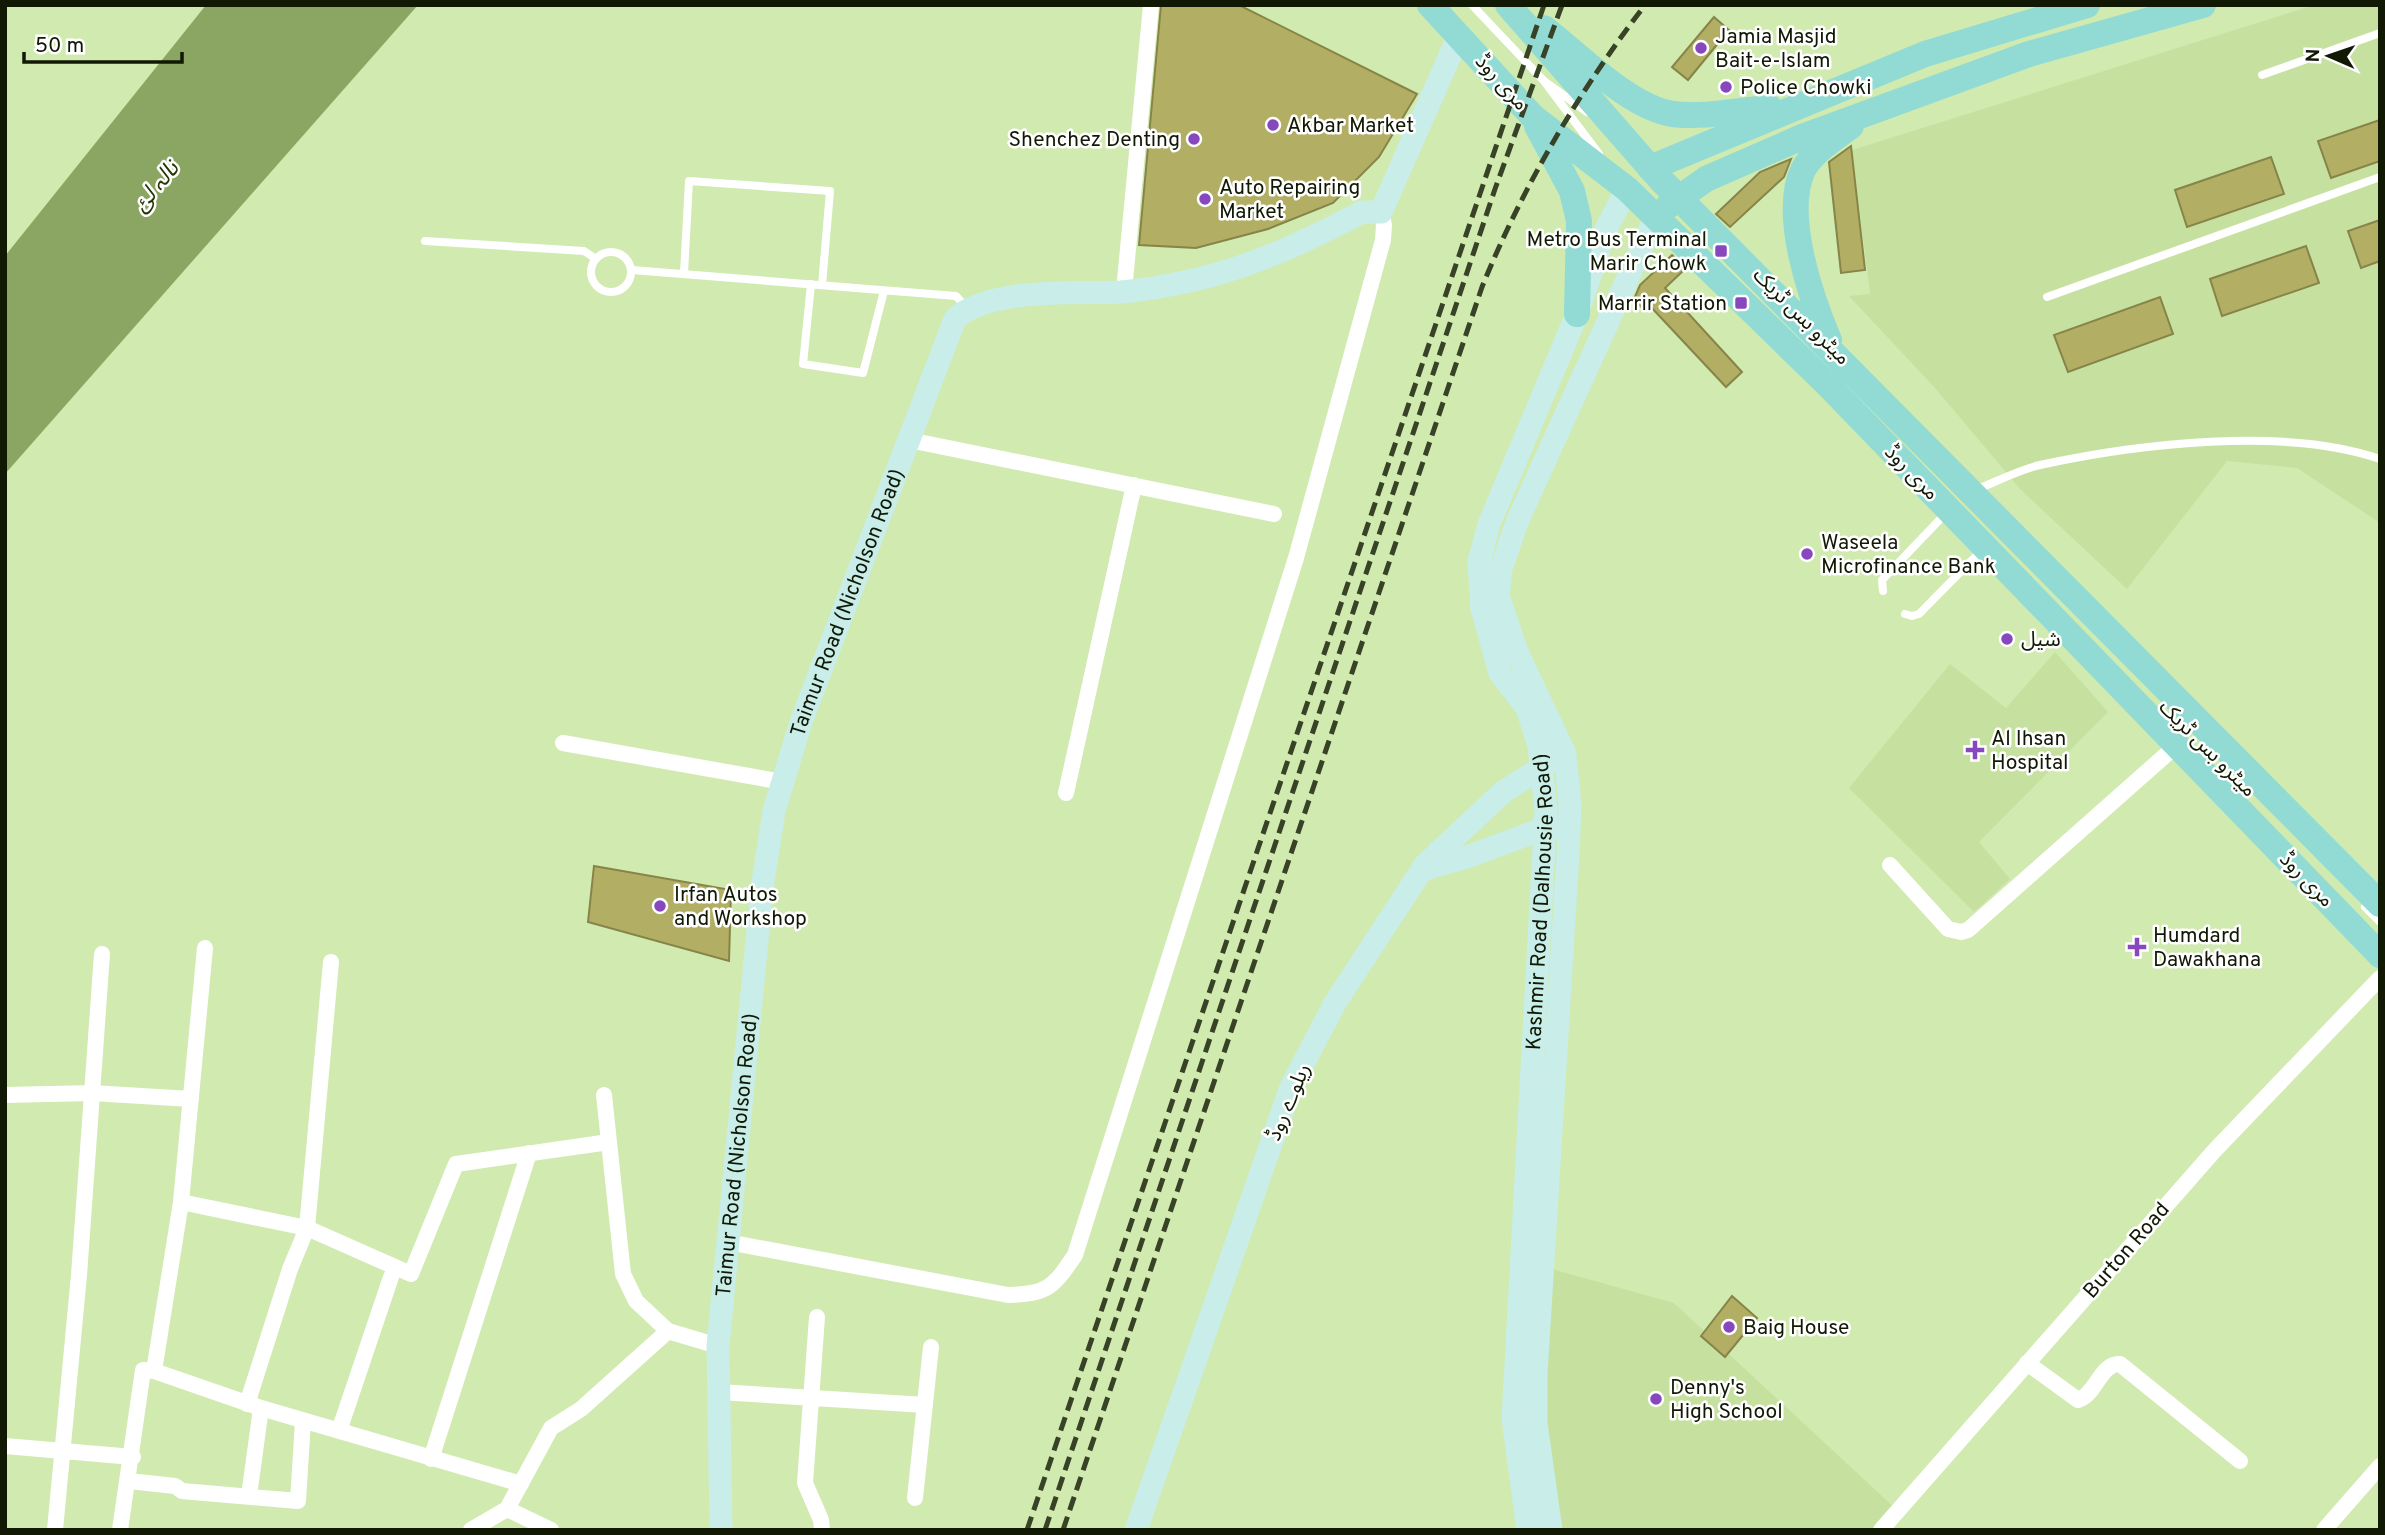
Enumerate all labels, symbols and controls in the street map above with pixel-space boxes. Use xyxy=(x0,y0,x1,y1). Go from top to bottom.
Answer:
scale bar xyxy=(24,21,182,65)
north arrow xyxy=(2294,21,2364,91)
place label: Jamia Masjid Bait-e-Islam xyxy=(1715,24,1837,75)
text: 50 m xyxy=(35,33,84,60)
marker: Jamia Masjid Bait-e-Islam xyxy=(1693,40,1709,56)
text: N xyxy=(2302,48,2326,63)
street label: مری روڈ xyxy=(1468,49,1533,117)
place label: Police Chowki xyxy=(1740,75,1871,102)
marker: Police Chowki xyxy=(1718,79,1734,95)
place label: Akbar Market xyxy=(1287,113,1414,140)
marker: Akbar Market xyxy=(1265,117,1281,133)
place label: Shenchez Denting xyxy=(1008,127,1180,154)
marker: Shenchez Denting xyxy=(1186,131,1202,147)
water label: نالہ لئ xyxy=(127,155,188,219)
place label: Auto Repairing Market xyxy=(1219,175,1360,226)
marker: Auto Repairing Market xyxy=(1197,191,1213,207)
place label: Metro Bus Terminal Marir Chowk xyxy=(1527,227,1707,278)
marker: Metro Bus Terminal Marir Chowk xyxy=(1713,243,1729,259)
street label: میٹرو بس ٹریک xyxy=(1746,263,1855,372)
place label: Marrir Station xyxy=(1598,291,1727,318)
marker: Marrir Station xyxy=(1733,295,1749,311)
street label: مری روڈ xyxy=(1878,439,1944,507)
street label: Taimur Road (Nicholson Road) xyxy=(785,465,912,740)
place label: Waseela Microfinance Bank xyxy=(1821,530,1996,581)
marker: Waseela Microfinance Bank xyxy=(1799,546,1815,562)
place label: شیل xyxy=(2021,627,2061,654)
marker: شیل xyxy=(1999,631,2015,647)
street label: میٹرو بس ٹریک xyxy=(2152,695,2261,804)
place label: Al Ihsan Hospital xyxy=(1991,726,2069,777)
marker: Al Ihsan Hospital xyxy=(1965,740,1985,760)
street label: Kashmir Road (Dalhousie Road) xyxy=(1521,752,1561,1051)
street label: مری روڈ xyxy=(2273,846,2339,914)
place label: Irfan Autos and Workshop xyxy=(674,882,807,933)
marker: Irfan Autos and Workshop xyxy=(652,898,668,914)
place label: Humdard Dawakhana xyxy=(2153,923,2261,974)
marker: Humdard Dawakhana xyxy=(2127,937,2147,957)
street label: Taimur Road (Nicholson Road) xyxy=(711,1012,765,1298)
street label: ریلوے روڈ xyxy=(1261,1060,1318,1145)
street label: Burton Road xyxy=(2078,1197,2176,1305)
place label: Baig House xyxy=(1743,1315,1849,1342)
marker: Baig House xyxy=(1721,1319,1737,1335)
place label: Denny's High School xyxy=(1670,1375,1783,1426)
marker: Denny's High School xyxy=(1648,1391,1664,1407)

